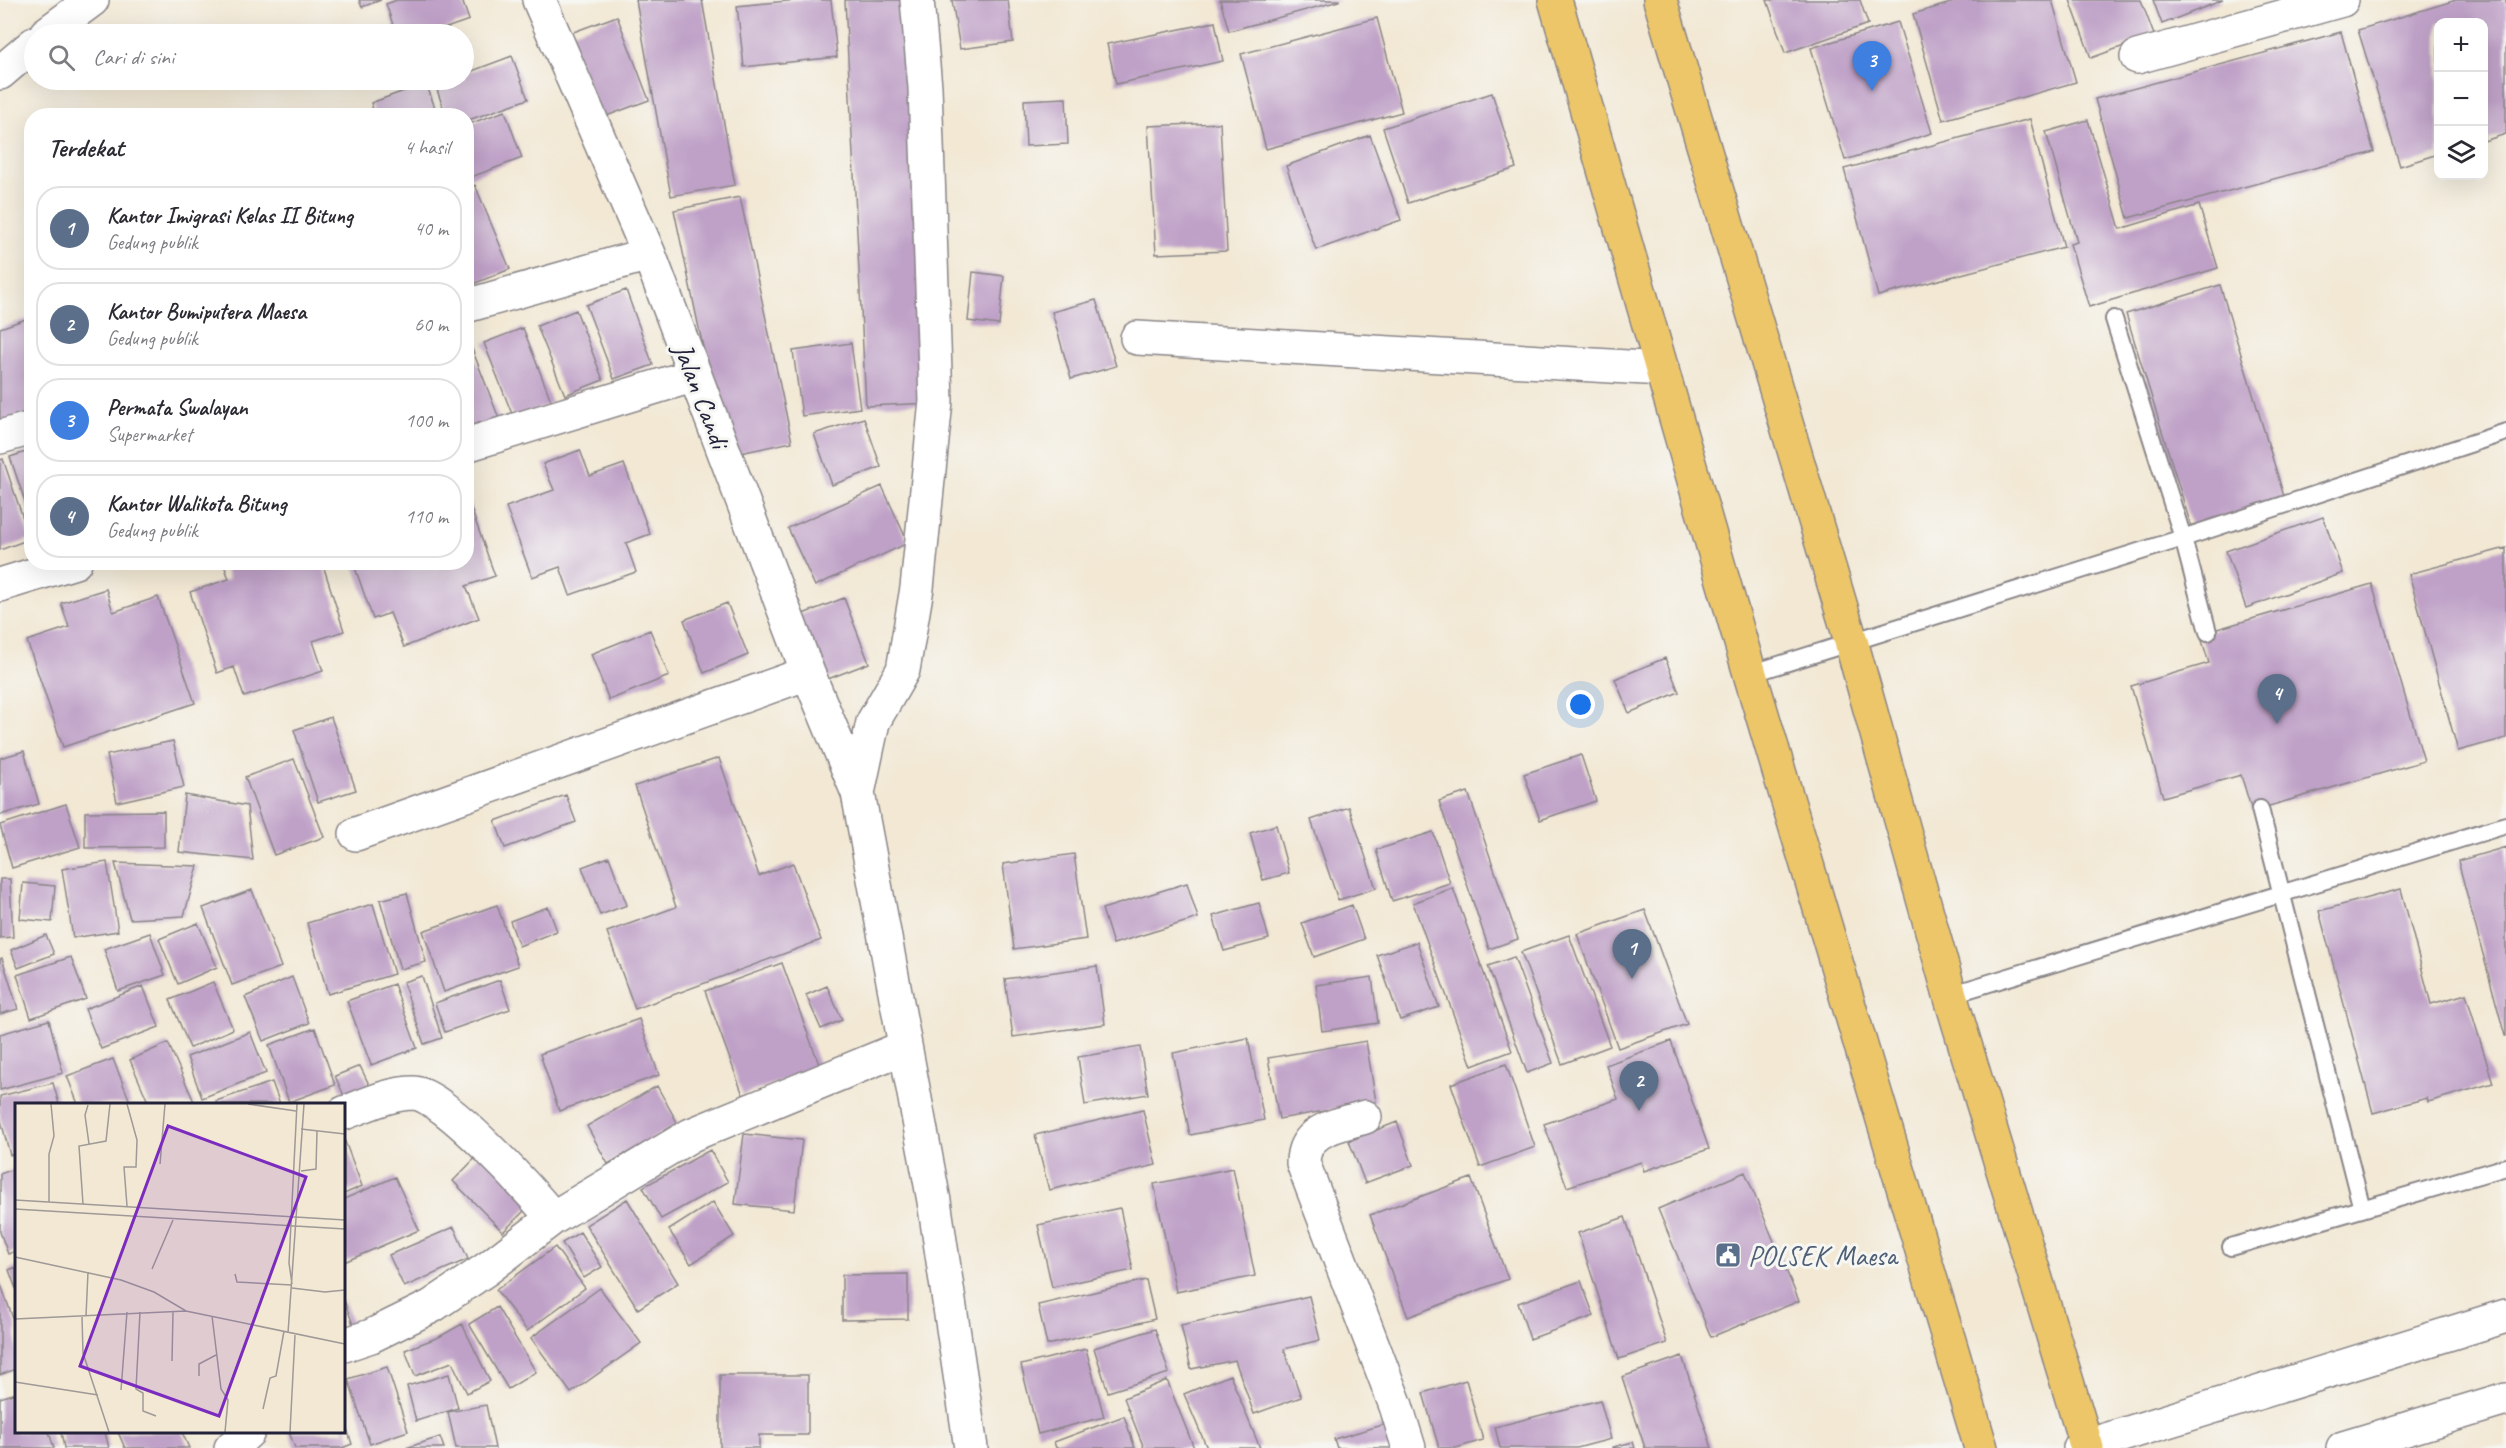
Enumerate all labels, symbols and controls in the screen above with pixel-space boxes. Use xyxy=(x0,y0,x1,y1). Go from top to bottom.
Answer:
map controls xyxy=(2434,18,2488,180)
button: + xyxy=(2434,18,2488,72)
search box xyxy=(24,24,474,90)
icon: search xyxy=(45,41,78,74)
pin: 3 xyxy=(1852,42,1892,91)
text: Cari di sini xyxy=(93,43,174,71)
button: − xyxy=(2434,72,2488,126)
button: layers xyxy=(2434,126,2488,180)
text: Terdekat xyxy=(48,131,124,164)
text: 4 hasil xyxy=(404,135,450,160)
text: Kantor Imigrasi Kelas II Bitung xyxy=(107,202,353,230)
text: 1 xyxy=(65,216,74,241)
text: 40 m xyxy=(414,216,448,241)
text: Gedung publik xyxy=(107,230,198,255)
text: Kantor Bumiputera Maesa xyxy=(107,298,306,326)
text: 2 xyxy=(65,312,74,337)
text: 60 m xyxy=(414,312,448,337)
text: Gedung publik xyxy=(107,326,198,351)
street label: Jalan Candi xyxy=(665,336,739,456)
text: Permata Swalayan xyxy=(107,394,248,422)
text: 3 xyxy=(65,408,74,433)
text: 100 m xyxy=(405,408,448,433)
text: Supermarket xyxy=(107,422,192,447)
text: Kantor Walikota Bitung xyxy=(107,490,287,518)
text: 4 xyxy=(65,504,74,529)
text: 110 m xyxy=(405,504,448,529)
text: Gedung publik xyxy=(107,518,198,543)
pin: 4 xyxy=(2258,674,2296,724)
your location xyxy=(1566,690,1595,719)
pin: 1 xyxy=(1612,930,1652,979)
pin: 2 xyxy=(1620,1062,1658,1111)
inset map xyxy=(15,1103,345,1433)
place label: POLSEK Maesa xyxy=(1748,1238,1899,1273)
public building icon: POLSEK Maesa xyxy=(1713,1240,1743,1270)

